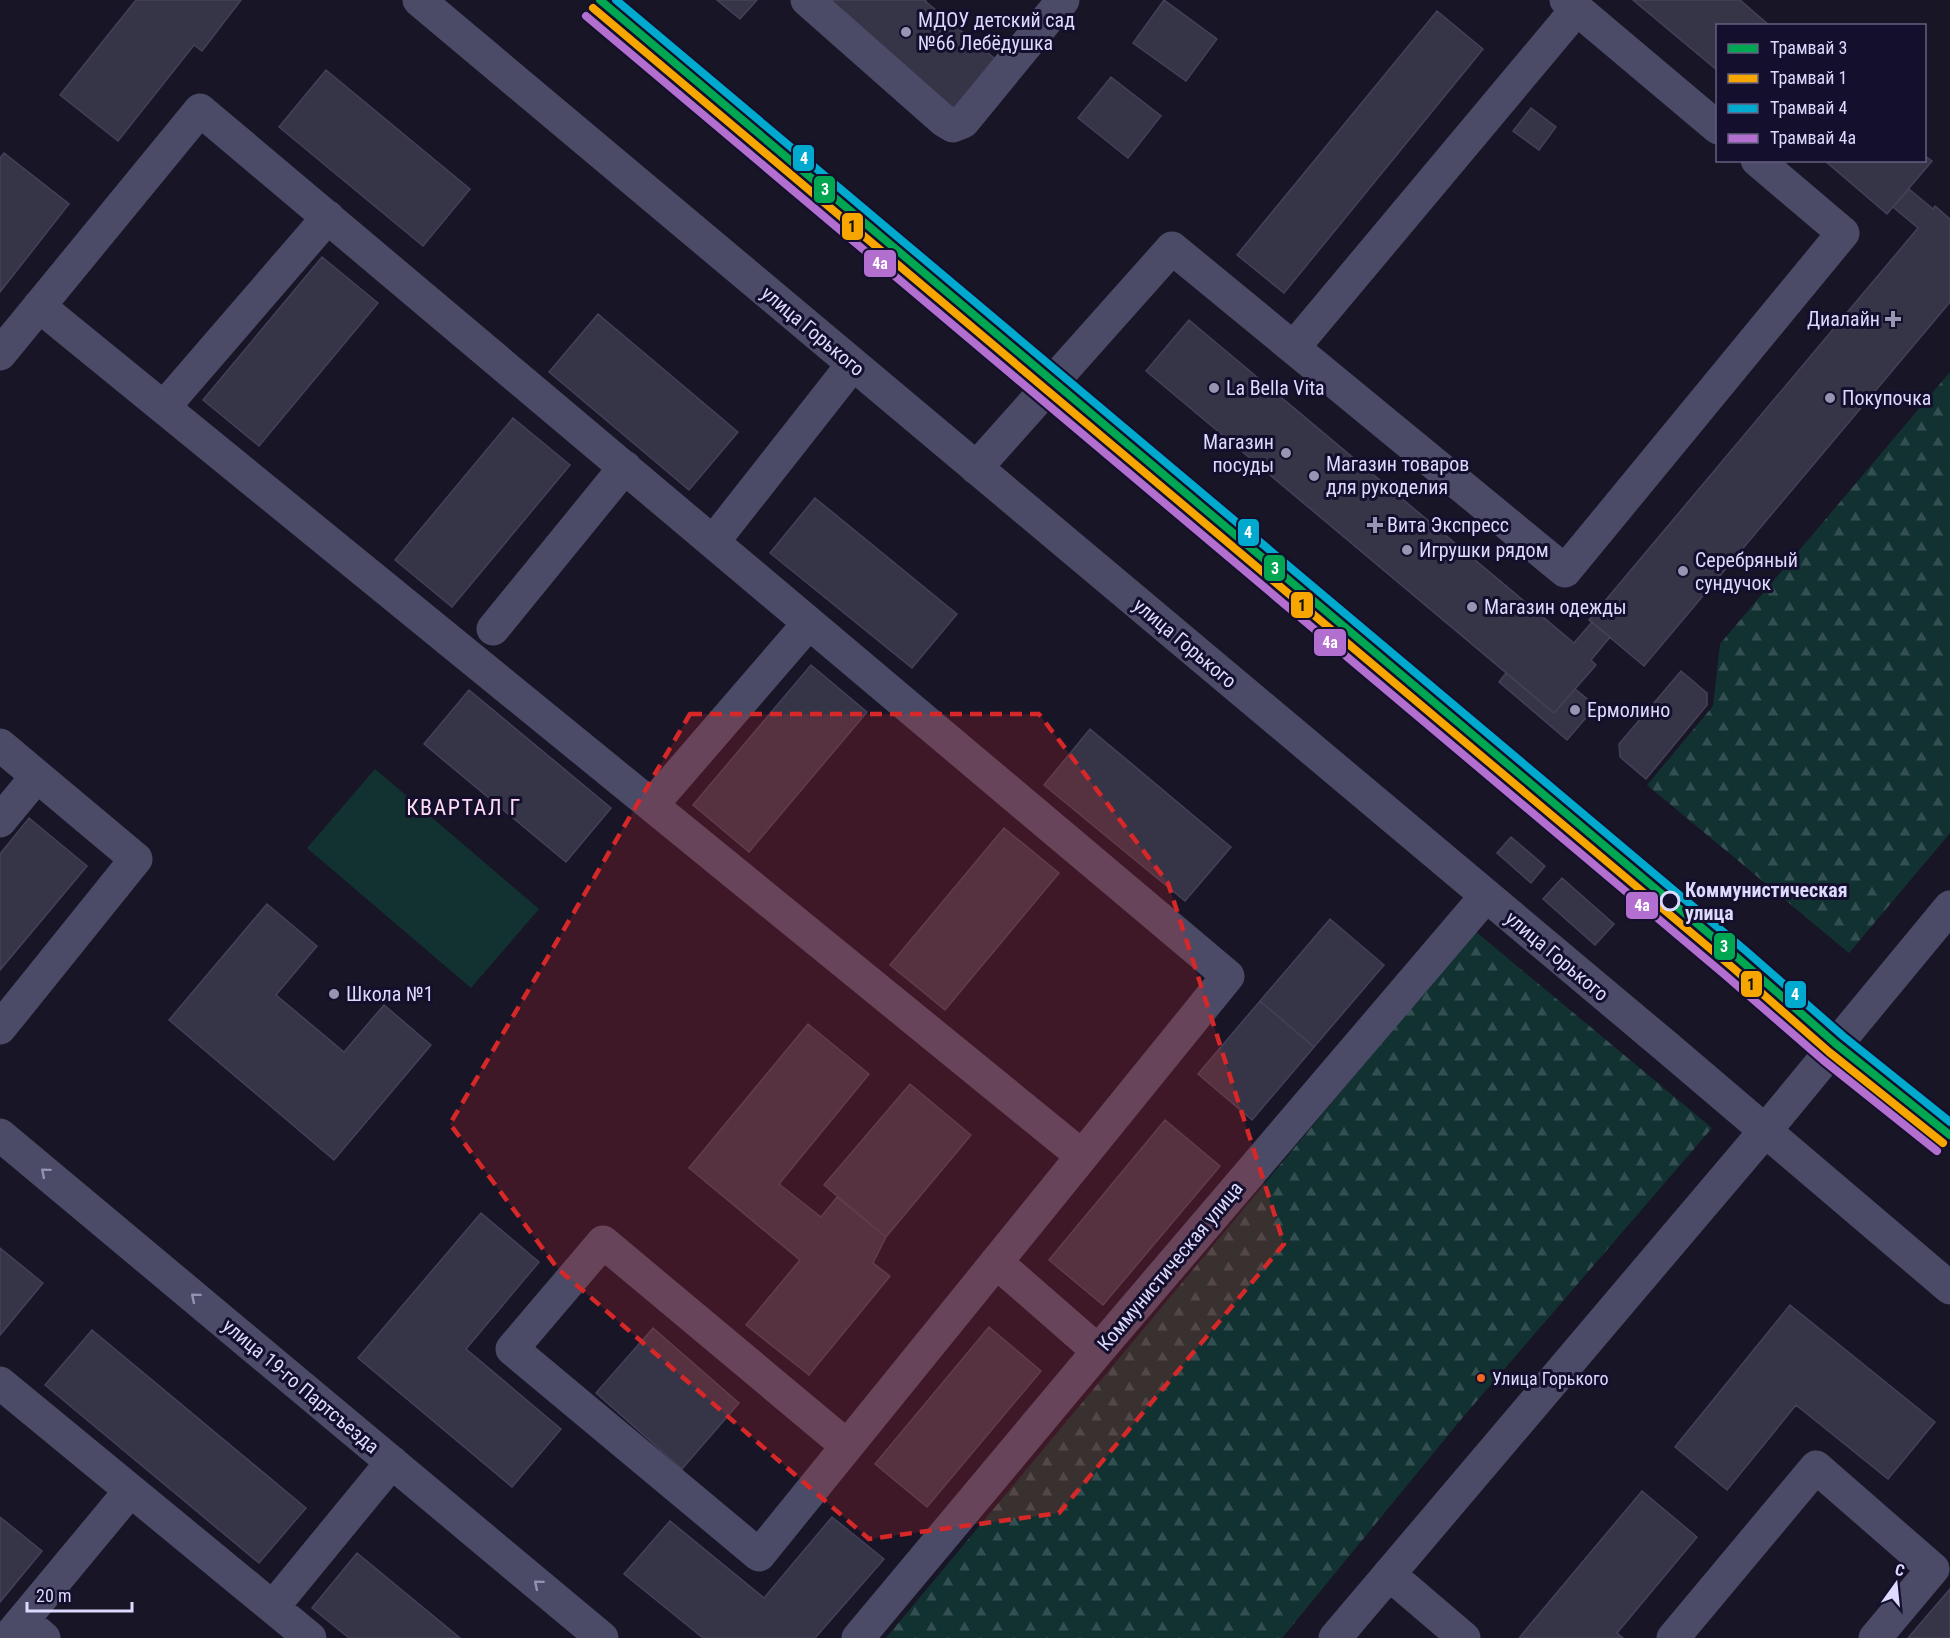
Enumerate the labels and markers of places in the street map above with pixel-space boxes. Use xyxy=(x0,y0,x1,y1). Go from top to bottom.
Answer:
place label: МДОУ детский сад №66 Лебёдушка xyxy=(918,8,1075,55)
marker: МДОУ детский сад №66 Лебёдушка xyxy=(899,25,913,39)
place label: Диалайн xyxy=(1807,307,1880,331)
marker: Диалайн xyxy=(1884,310,1902,328)
place label: La Bella Vita xyxy=(1226,376,1325,400)
marker: La Bella Vita xyxy=(1207,381,1221,395)
place label: Покупочка xyxy=(1842,386,1931,410)
marker: Покупочка xyxy=(1823,391,1837,405)
place label: Магазин посуды xyxy=(1203,430,1274,477)
marker: Магазин посуды xyxy=(1279,446,1293,460)
place label: Магазин товаров для рукоделия xyxy=(1326,452,1469,499)
marker: Магазин товаров для рукоделия xyxy=(1307,469,1321,483)
place label: Вита Экспресс xyxy=(1387,513,1509,537)
marker: Вита Экспресс xyxy=(1368,518,1382,532)
place label: Игрушки рядом xyxy=(1419,538,1549,562)
marker: Игрушки рядом xyxy=(1400,543,1414,557)
place label: Серебряный сундучок xyxy=(1695,548,1798,595)
marker: Серебряный сундучок xyxy=(1676,564,1690,578)
place label: Магазин одежды xyxy=(1484,595,1627,619)
marker: Магазин одежды xyxy=(1465,600,1479,614)
place label: Ермолино xyxy=(1587,698,1670,722)
marker: Ермолино xyxy=(1568,703,1582,717)
place label: Коммунистическая улица xyxy=(1685,878,1848,925)
marker: Коммунистическая улица xyxy=(1660,891,1680,911)
place label: Школа №1 xyxy=(346,982,434,1006)
marker: Школа №1 xyxy=(327,987,341,1001)
place label: Улица Горького xyxy=(1492,1368,1609,1389)
marker: Улица Горького xyxy=(1475,1372,1487,1384)

